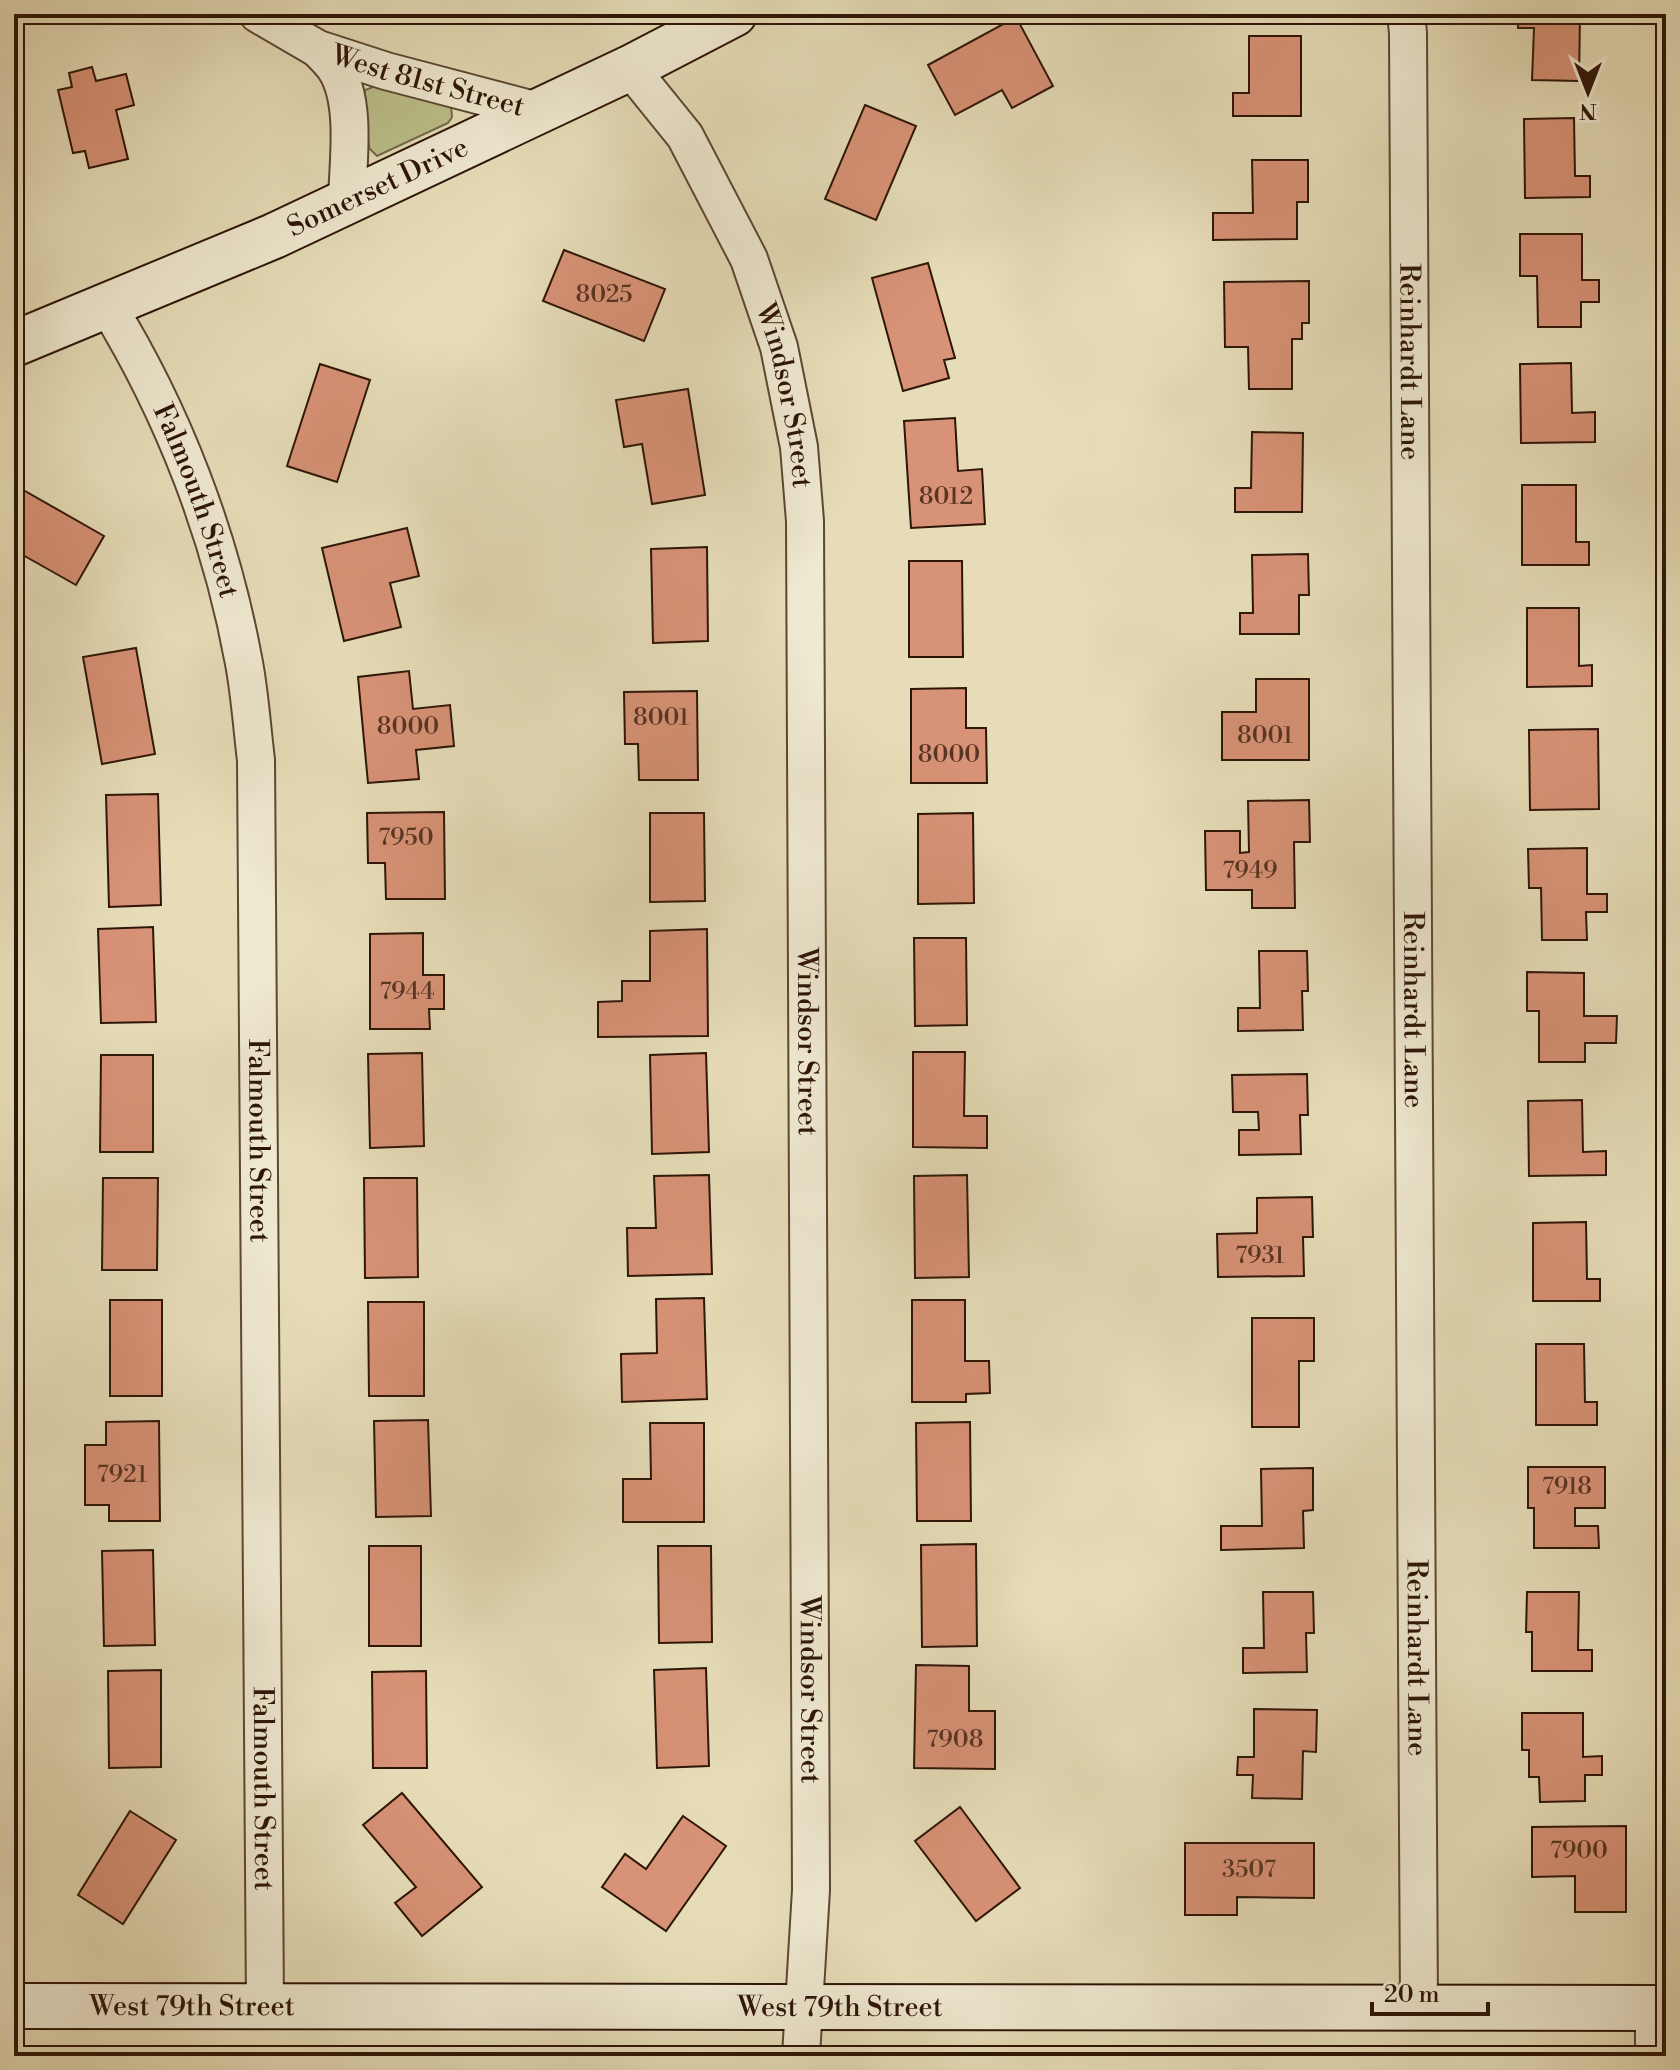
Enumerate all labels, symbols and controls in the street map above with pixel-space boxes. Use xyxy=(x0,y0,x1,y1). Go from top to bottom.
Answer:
street label: West 81st Street xyxy=(326,37,528,124)
north arrow xyxy=(1548,52,1628,132)
text: N xyxy=(1579,97,1597,124)
street label: Somerset Drive xyxy=(281,129,474,245)
street label: Reinhardt Lane xyxy=(1392,263,1428,461)
house number: 8025 xyxy=(575,280,633,310)
street label: Windsor Street xyxy=(748,298,820,489)
street label: Falmouth Street xyxy=(145,398,247,602)
house number: 8012 xyxy=(919,482,973,512)
house number: 8001 xyxy=(633,703,690,733)
house number: 8000 xyxy=(377,712,439,742)
house number: 8001 xyxy=(1237,721,1294,751)
house number: 8000 xyxy=(918,740,980,770)
house number: 7950 xyxy=(378,823,434,853)
house number: 7949 xyxy=(1223,856,1277,886)
street label: Reinhardt Lane xyxy=(1395,911,1431,1109)
street label: Windsor Street xyxy=(789,946,825,1136)
house number: 7944 xyxy=(379,977,435,1007)
street label: Falmouth Street xyxy=(241,1039,277,1243)
house number: 7931 xyxy=(1235,1241,1285,1271)
house number: 7921 xyxy=(97,1460,148,1490)
house number: 7918 xyxy=(1542,1472,1592,1502)
street label: Reinhardt Lane xyxy=(1399,1559,1435,1757)
street label: Windsor Street xyxy=(792,1594,828,1784)
street label: Falmouth Street xyxy=(245,1687,282,1891)
house number: 7908 xyxy=(927,1725,983,1755)
house number: 7900 xyxy=(1550,1836,1608,1866)
house number: 3507 xyxy=(1222,1855,1276,1885)
scale bar xyxy=(1372,1966,1488,2016)
text: 20 m xyxy=(1384,1980,1440,2010)
street label: West 79th Street xyxy=(88,1989,295,2024)
street label: West 79th Street xyxy=(736,1989,943,2025)

